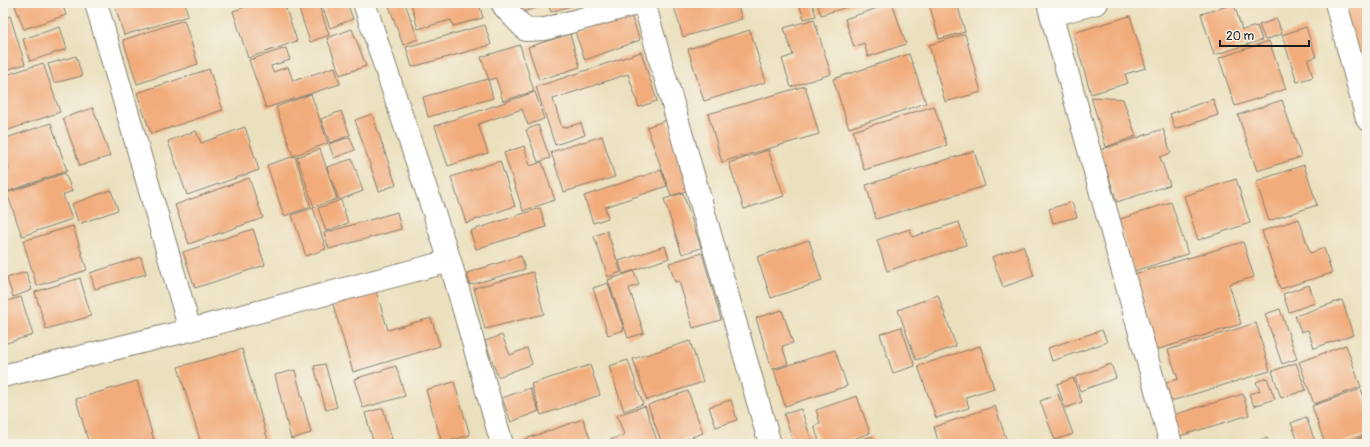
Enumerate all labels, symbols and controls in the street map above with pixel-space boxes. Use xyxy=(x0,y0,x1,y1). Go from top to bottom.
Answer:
scale bar xyxy=(1220,22,1309,48)
text: 20 m xyxy=(1226,29,1255,44)

